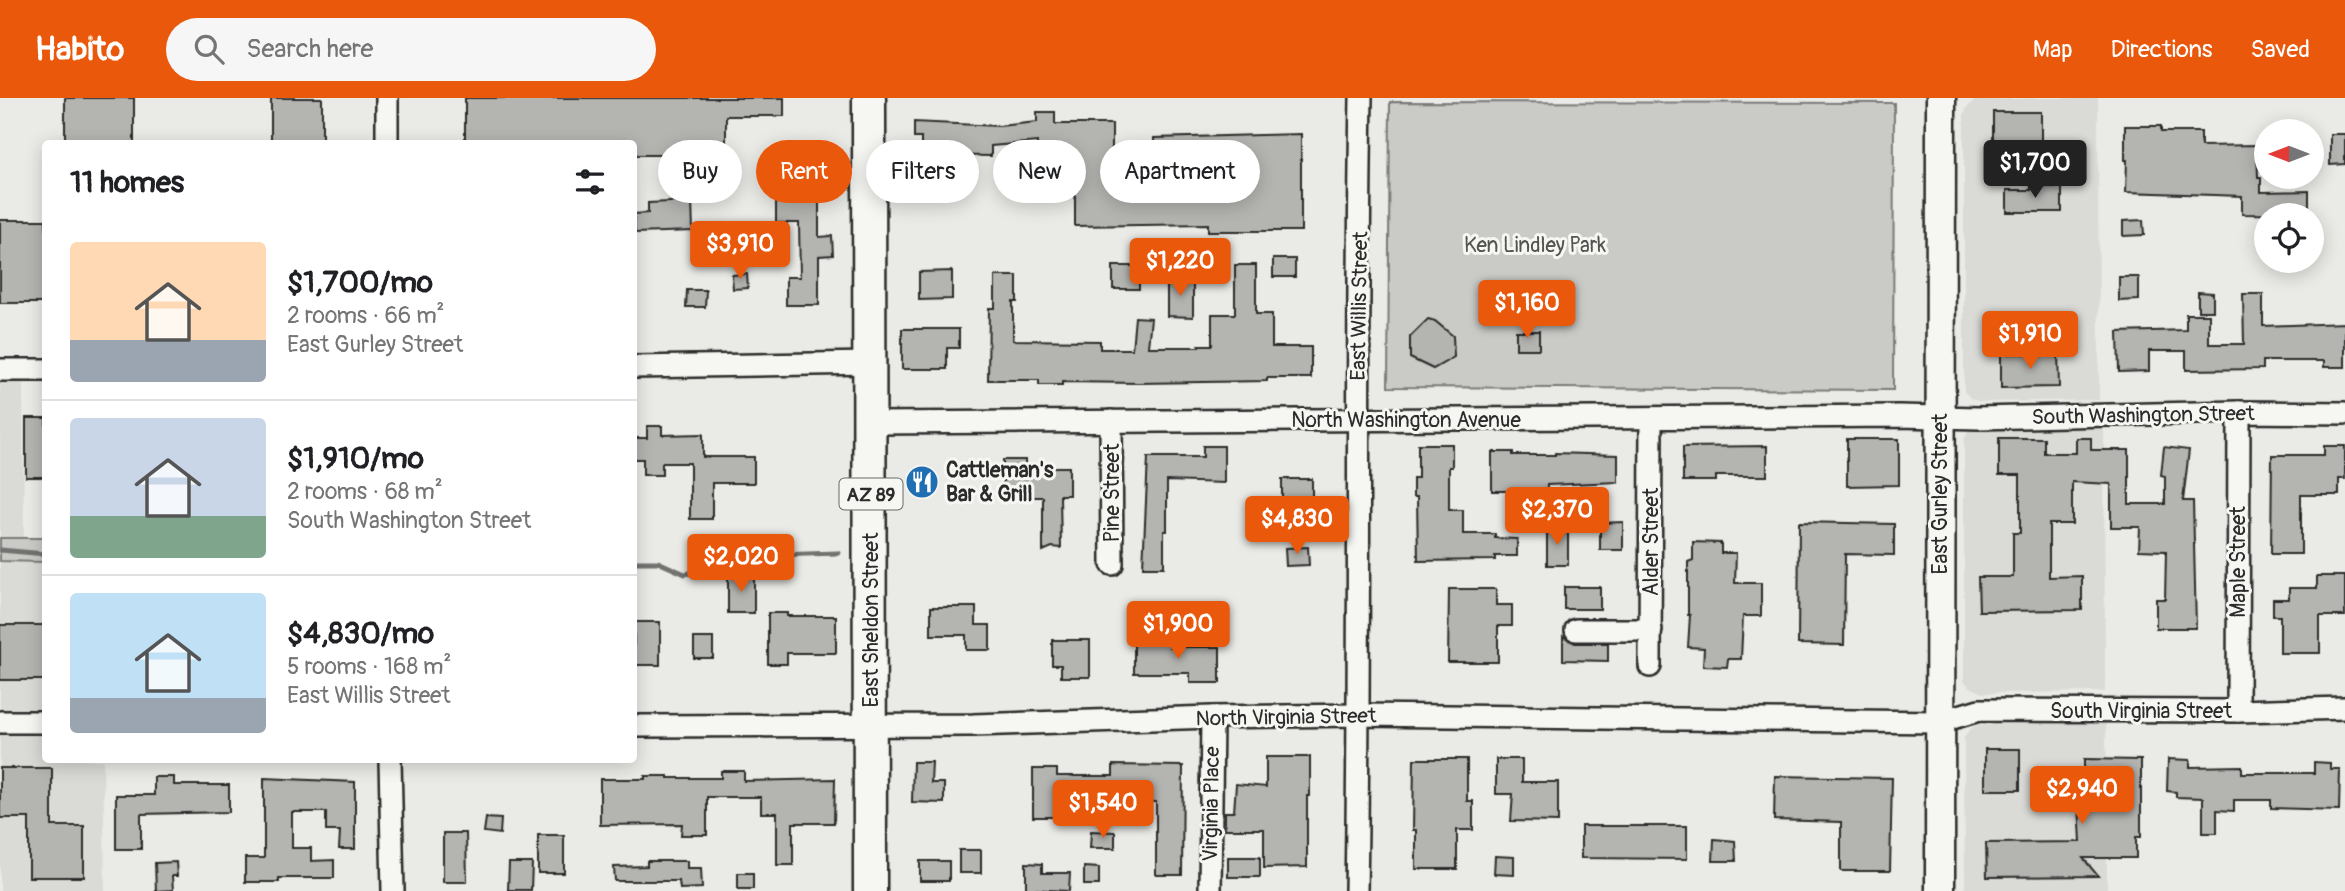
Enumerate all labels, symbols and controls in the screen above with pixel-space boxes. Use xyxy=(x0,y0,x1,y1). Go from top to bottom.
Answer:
search box xyxy=(166,18,656,81)
text: Habito xyxy=(35,29,124,70)
icon: search xyxy=(190,30,228,68)
text: Search here xyxy=(246,33,373,65)
text: Map xyxy=(2033,35,2073,64)
text: Directions xyxy=(2111,35,2212,64)
text: Saved xyxy=(2250,35,2310,64)
north arrow xyxy=(2254,119,2324,189)
map controls xyxy=(2254,119,2324,273)
chip: Buy xyxy=(658,140,742,203)
chip: Rent xyxy=(756,140,852,203)
chip: Filters xyxy=(866,140,979,203)
chip: New xyxy=(993,140,1086,203)
chip: Apartment xyxy=(1100,140,1260,203)
pin: $1,700 xyxy=(1978,140,2092,200)
text: $1,700 xyxy=(2000,148,2070,177)
icon: filters xyxy=(571,163,609,201)
text: 11 homes xyxy=(70,164,184,201)
button: locate xyxy=(2254,203,2324,273)
pin: $3,910 xyxy=(683,222,797,281)
text: $3,910 xyxy=(706,229,774,258)
street label: East Willis Street xyxy=(1345,231,1374,381)
park label: Ken Lindley Park xyxy=(1464,232,1606,259)
pin: $1,220 xyxy=(1123,238,1237,298)
text: $1,220 xyxy=(1146,246,1214,275)
text: $1,700/mo xyxy=(287,264,433,301)
icon: home xyxy=(126,270,210,354)
pin: $1,160 xyxy=(1470,280,1584,340)
text: $1,160 xyxy=(1494,288,1560,317)
text: 2 rooms · 66 m² xyxy=(287,301,444,330)
pin: $1,910 xyxy=(1973,312,2087,371)
text: $1,910 xyxy=(1998,319,2062,348)
text: East Gurley Street xyxy=(287,330,463,359)
street label: South Washington Street xyxy=(2031,400,2255,431)
street label: North Washington Avenue xyxy=(1291,407,1521,434)
street label: East Gurley Street xyxy=(1927,413,1954,574)
text: $1,910/mo xyxy=(287,440,424,477)
street label: Pine Street xyxy=(1099,443,1126,542)
icon: home xyxy=(126,446,210,530)
place label: Cattleman's Bar & Grill xyxy=(946,457,1054,508)
restaurant icon: Cattleman's Bar & Grill xyxy=(903,463,941,501)
text: 2 rooms · 68 m² xyxy=(287,477,443,506)
road number: AZ 89 xyxy=(840,478,903,510)
street label: Alder Street xyxy=(1638,487,1665,596)
pin: $2,370 xyxy=(1500,488,1614,547)
text: $2,370 xyxy=(1521,495,1593,524)
pin: $4,830 xyxy=(1240,496,1354,556)
text: $4,830 xyxy=(1261,504,1333,533)
text: South Washington Street xyxy=(287,506,531,535)
street label: Maple Street xyxy=(2225,506,2252,618)
street label: East Sheldon Street xyxy=(858,532,885,707)
pin: $2,020 xyxy=(684,534,798,594)
text: $2,020 xyxy=(703,542,779,571)
pin: $1,900 xyxy=(1121,602,1235,661)
text: $1,900 xyxy=(1143,609,1213,638)
text: $4,830/mo xyxy=(287,615,434,652)
icon: home xyxy=(126,621,210,705)
text: 5 rooms · 168 m² xyxy=(287,652,451,681)
text: East Willis Street xyxy=(287,681,451,710)
street label: South Virginia Street xyxy=(2050,698,2232,725)
street label: North Virginia Street xyxy=(1195,702,1377,733)
street label: Virginia Place xyxy=(1197,746,1226,862)
pin: $2,940 xyxy=(2025,766,2139,826)
text: $2,940 xyxy=(2046,774,2118,803)
pin: $1,540 xyxy=(1046,780,1160,840)
text: $1,540 xyxy=(1069,788,1137,817)

